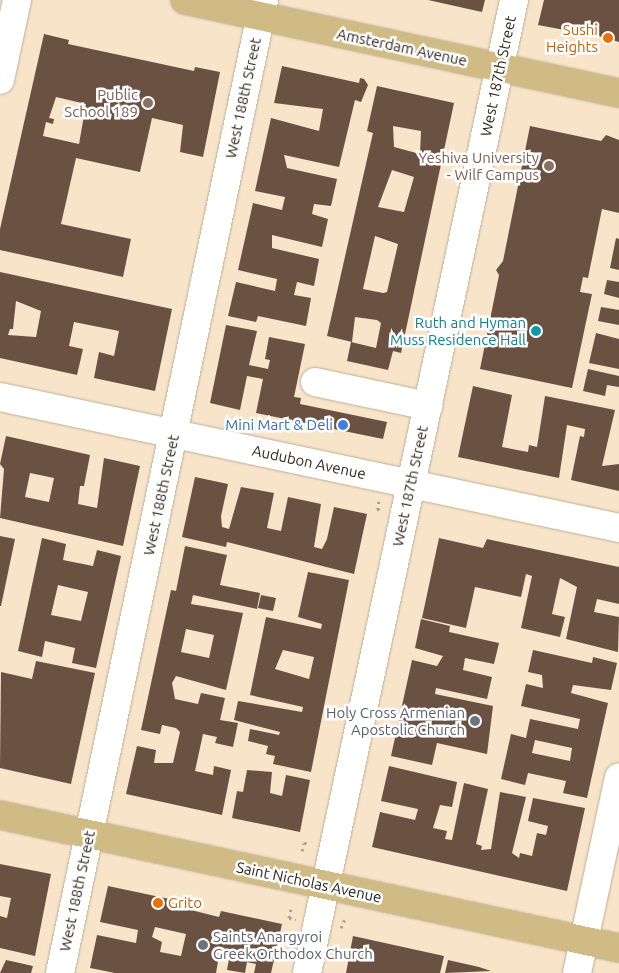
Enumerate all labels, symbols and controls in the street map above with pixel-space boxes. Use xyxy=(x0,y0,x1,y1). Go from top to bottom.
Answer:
street label: West 187th Street xyxy=(476,14,520,138)
place label: Sushi Heights xyxy=(546,20,598,55)
street label: Amsterdam Avenue xyxy=(335,24,469,70)
marker: Sushi Heights xyxy=(602,32,614,44)
street label: West 188th Street xyxy=(221,36,265,160)
place label: Public School 189 xyxy=(64,85,138,120)
marker: Public School 189 xyxy=(142,97,154,109)
place label: Yeshiva University - Wilf Campus xyxy=(419,148,539,183)
marker: Yeshiva University - Wilf Campus xyxy=(543,160,555,172)
place label: Ruth and Hyman Muss Residence Hall xyxy=(390,313,526,348)
marker: Ruth and Hyman Muss Residence Hall xyxy=(530,325,542,337)
place label: Mini Mart & Deli xyxy=(225,416,333,434)
marker: Mini Mart & Deli xyxy=(337,419,349,431)
street label: West 187th Street xyxy=(388,424,432,548)
street label: West 188th Street xyxy=(139,433,183,557)
street label: Audubon Avenue xyxy=(251,441,367,483)
place label: Holy Cross Armenian Apostolic Church xyxy=(326,703,465,738)
marker: Holy Cross Armenian Apostolic Church xyxy=(469,715,481,727)
street label: West 188th Street xyxy=(55,829,99,953)
street label: Saint Nicholas Avenue xyxy=(235,858,383,906)
place label: Grito xyxy=(168,894,202,912)
marker: Grito xyxy=(152,897,164,909)
place label: Saints Anargyroi Greek Orthodox Church xyxy=(213,927,373,962)
marker: Saints Anargyroi Greek Orthodox Church xyxy=(197,939,209,951)

